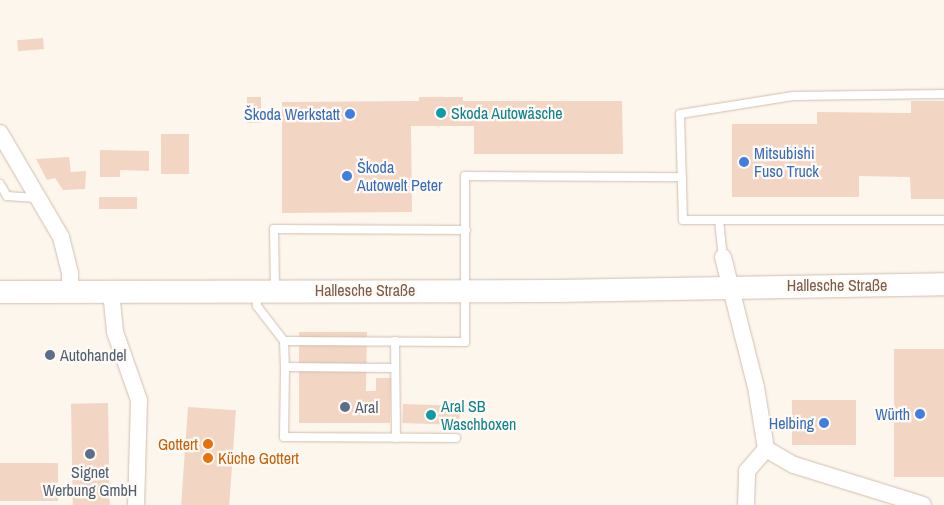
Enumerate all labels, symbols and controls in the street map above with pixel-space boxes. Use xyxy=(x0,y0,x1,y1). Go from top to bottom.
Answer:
place label: Skoda Autowäsche xyxy=(451,103,563,123)
place label: Škoda Werkstatt xyxy=(244,104,340,124)
marker: Skoda Autowäsche xyxy=(435,107,447,119)
marker: Škoda Werkstatt xyxy=(344,108,356,120)
place label: Mitsubishi Fuso Truck xyxy=(754,143,819,181)
marker: Mitsubishi Fuso Truck xyxy=(738,156,750,168)
place label: Škoda Autowelt Peter xyxy=(357,157,442,195)
marker: Škoda Autowelt Peter xyxy=(341,170,353,182)
street label: Hallesche Straße xyxy=(787,275,887,295)
street label: Hallesche Straße xyxy=(315,280,415,300)
place label: Autohandel xyxy=(60,345,126,365)
marker: Autohandel xyxy=(44,349,56,361)
place label: Aral SB Waschboxen xyxy=(441,396,516,434)
place label: Aral xyxy=(355,397,378,417)
marker: Aral xyxy=(339,401,351,413)
place label: Würth xyxy=(875,404,910,424)
marker: Würth xyxy=(914,408,926,420)
marker: Aral SB Waschboxen xyxy=(425,409,437,421)
place label: Helbing xyxy=(769,413,814,433)
marker: Helbing xyxy=(818,417,830,429)
place label: Gottert xyxy=(158,434,198,454)
marker: Gottert xyxy=(202,438,214,450)
marker: Signet Werbung GmbH xyxy=(84,448,96,460)
place label: Küche Gottert xyxy=(218,448,299,468)
marker: Küche Gottert xyxy=(202,452,214,464)
place label: Signet Werbung GmbH xyxy=(43,462,137,500)

